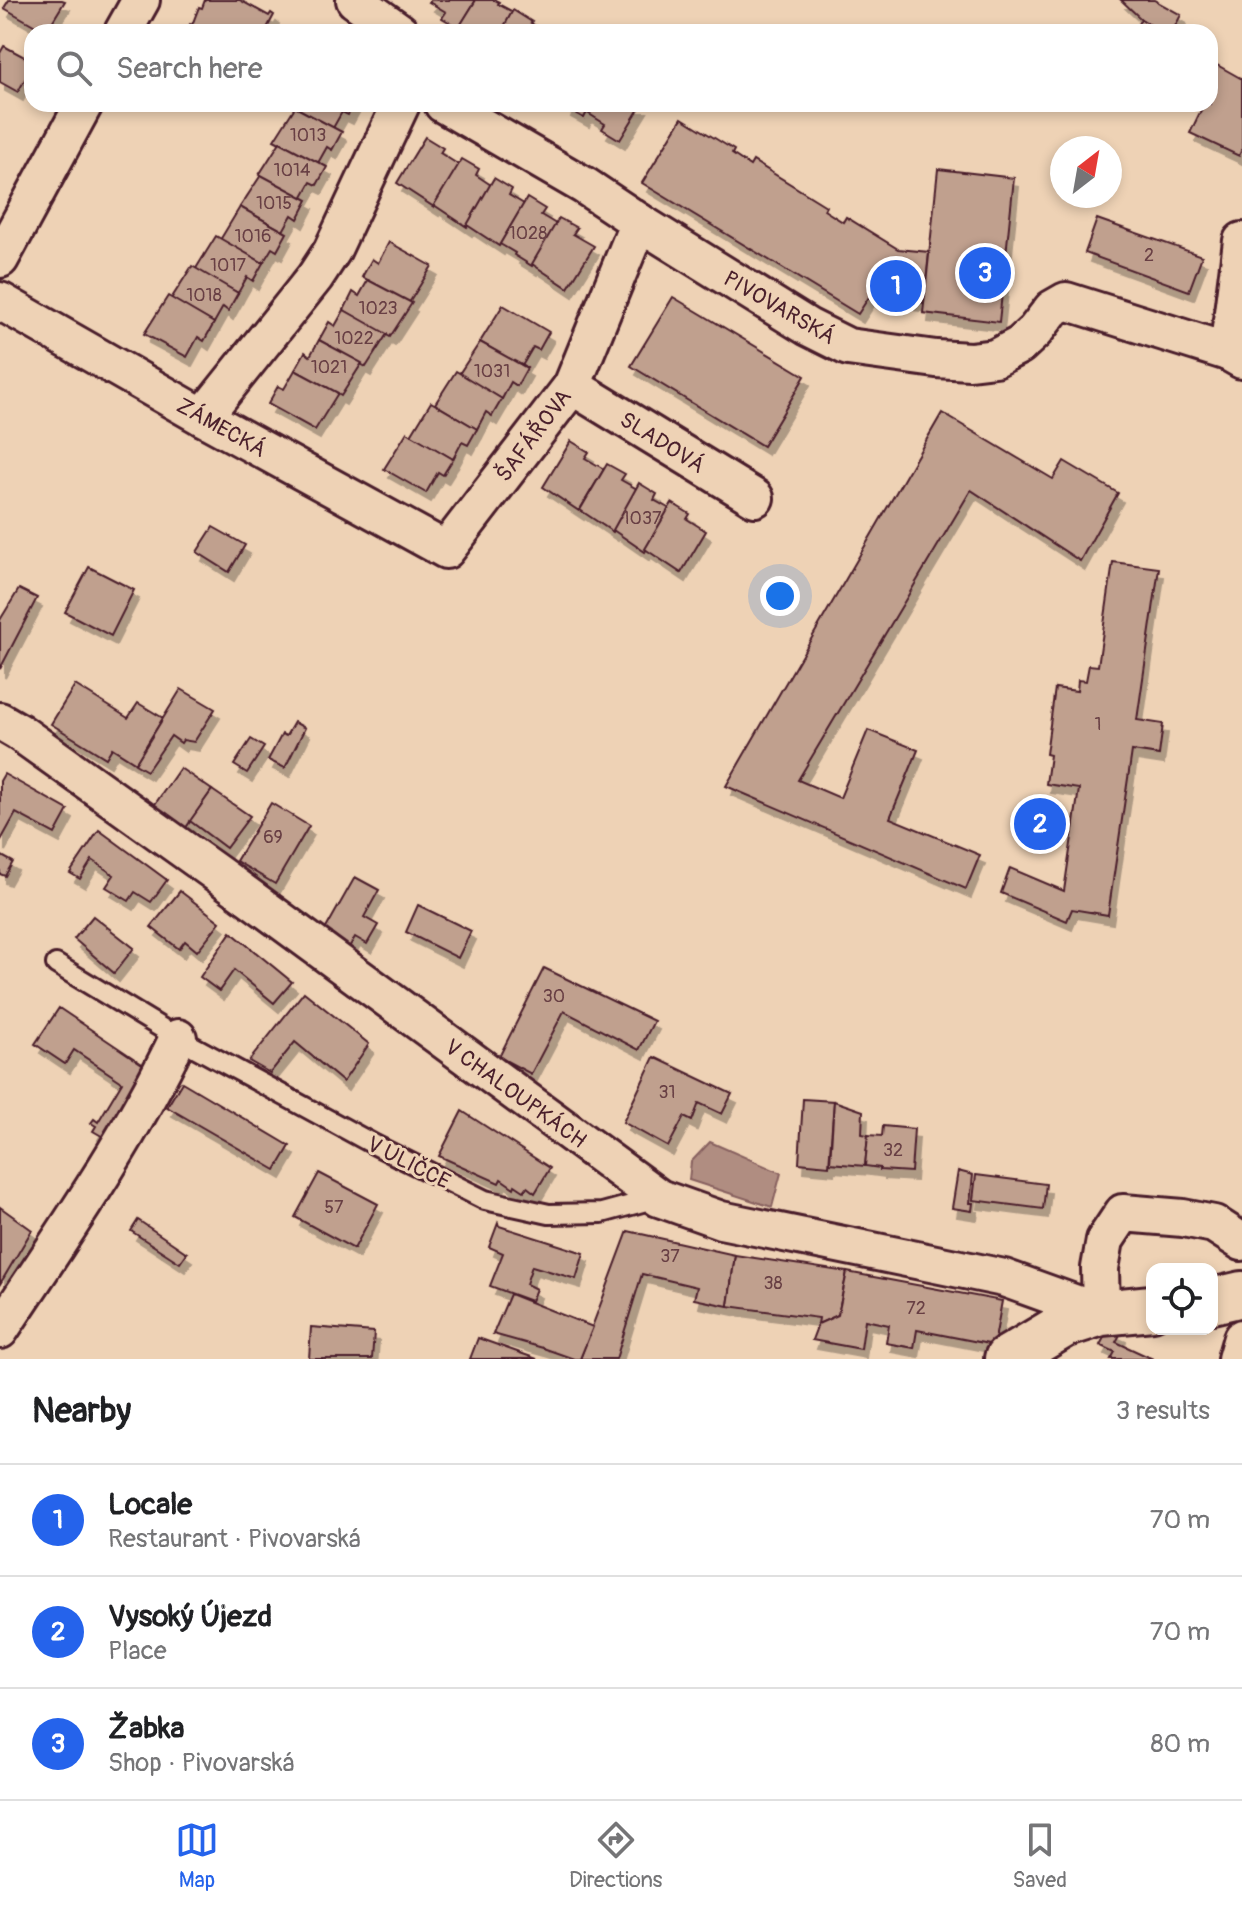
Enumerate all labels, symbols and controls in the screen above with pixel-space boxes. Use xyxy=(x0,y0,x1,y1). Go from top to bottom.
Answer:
search box xyxy=(24,24,1218,112)
icon: search xyxy=(52,46,96,90)
text: Search here xyxy=(116,50,263,87)
house number: 1013 xyxy=(290,124,326,147)
north arrow xyxy=(1050,136,1122,208)
house number: 1014 xyxy=(274,159,311,182)
house number: 1015 xyxy=(256,192,292,215)
house number: 1028 xyxy=(509,222,547,245)
house number: 1016 xyxy=(235,225,271,248)
pin: 3 xyxy=(959,243,1011,303)
house number: 2 xyxy=(1144,244,1154,267)
house number: 1017 xyxy=(210,254,246,277)
pin: 1 xyxy=(870,256,922,316)
street label: PIVOVARSKÁ xyxy=(718,265,841,351)
house number: 1018 xyxy=(186,284,222,307)
house number: 1023 xyxy=(359,297,397,320)
house number: 1022 xyxy=(334,327,374,350)
house number: 1021 xyxy=(311,356,347,379)
house number: 1031 xyxy=(474,360,510,383)
street label: ŠAFÁŘOVA xyxy=(490,384,578,488)
street label: ZÁMECKÁ xyxy=(172,392,271,464)
street label: SLADOVÁ xyxy=(615,406,710,480)
house number: 1037 xyxy=(623,507,662,530)
your location xyxy=(760,576,800,616)
house number: 1 xyxy=(1094,713,1102,736)
pin: 2 xyxy=(1014,794,1066,854)
house number: 69 xyxy=(263,826,283,849)
house number: 30 xyxy=(543,985,565,1008)
street label: V CHALOUPKÁCH xyxy=(439,1033,592,1155)
house number: 31 xyxy=(658,1081,676,1104)
street label: V ULIČCE xyxy=(362,1130,455,1196)
house number: 32 xyxy=(883,1139,903,1162)
house number: 57 xyxy=(324,1196,344,1219)
house number: 37 xyxy=(660,1245,680,1268)
map controls xyxy=(1146,1263,1218,1335)
button: locate xyxy=(1146,1263,1218,1335)
house number: 38 xyxy=(763,1272,783,1295)
house number: 72 xyxy=(906,1297,926,1320)
text: Nearby xyxy=(32,1390,131,1433)
text: 3 results xyxy=(1116,1395,1210,1427)
text: Locale xyxy=(108,1486,192,1523)
text: 1 xyxy=(53,1504,63,1536)
text: 70 m xyxy=(1150,1504,1210,1536)
text: Restaurant · Pivovarská xyxy=(108,1523,361,1555)
text: Vysoký Újezd xyxy=(108,1598,272,1635)
text: 2 xyxy=(51,1616,65,1648)
text: 70 m xyxy=(1150,1616,1210,1648)
text: Place xyxy=(108,1635,167,1667)
text: Žabka xyxy=(108,1710,184,1747)
text: 3 xyxy=(51,1728,65,1760)
text: 80 m xyxy=(1150,1728,1210,1760)
text: Shop · Pivovarská xyxy=(108,1747,295,1779)
tab: Map xyxy=(175,1818,219,1894)
tab: Directions xyxy=(569,1818,662,1894)
tab: Saved xyxy=(1012,1818,1067,1894)

